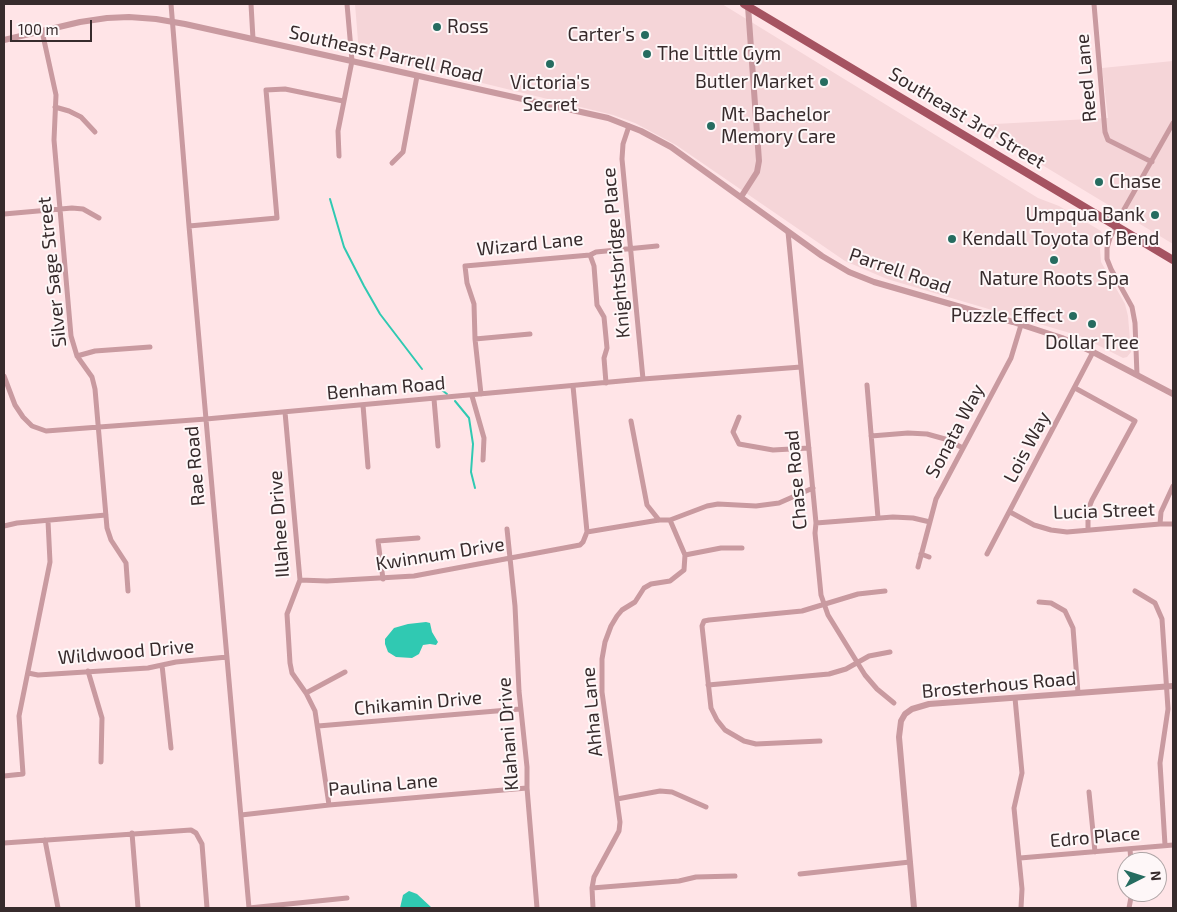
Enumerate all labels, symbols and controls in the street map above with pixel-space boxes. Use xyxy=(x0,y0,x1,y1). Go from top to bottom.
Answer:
scale bar xyxy=(12,10,95,42)
place label: Ross xyxy=(447,16,489,38)
text: 100 m xyxy=(18,20,59,38)
street label: Southeast Parrell Road xyxy=(287,21,485,87)
marker: Ross xyxy=(431,21,443,33)
place label: Carter's xyxy=(567,24,635,46)
marker: Carter's xyxy=(639,29,651,41)
street label: Reed Lane xyxy=(1071,33,1101,123)
place label: The Little Gym xyxy=(657,43,781,65)
marker: The Little Gym xyxy=(641,48,653,60)
marker: Victoria's Secret xyxy=(544,58,556,70)
street label: Southeast 3rd Street xyxy=(885,62,1049,174)
place label: Butler Market xyxy=(695,71,814,93)
place label: Victoria's Secret xyxy=(510,72,590,116)
marker: Butler Market xyxy=(818,76,830,88)
place label: Mt. Bachelor Memory Care xyxy=(721,104,836,148)
marker: Mt. Bachelor Memory Care xyxy=(705,120,717,132)
street label: Knightsbridge Place xyxy=(597,167,635,339)
place label: Chase xyxy=(1109,171,1161,193)
marker: Chase xyxy=(1093,176,1105,188)
street label: Silver Sage Street xyxy=(33,195,71,349)
place label: Umpqua Bank xyxy=(1025,204,1145,226)
marker: Umpqua Bank xyxy=(1149,209,1161,221)
street label: Wizard Lane xyxy=(476,227,584,261)
place label: Kendall Toyota of Bend xyxy=(962,228,1159,250)
marker: Kendall Toyota of Bend xyxy=(946,233,958,245)
street label: Parrell Road xyxy=(846,243,954,299)
marker: Nature Roots Spa xyxy=(1048,254,1060,266)
place label: Nature Roots Spa xyxy=(979,268,1129,290)
place label: Puzzle Effect xyxy=(951,305,1063,327)
marker: Puzzle Effect xyxy=(1067,310,1079,322)
marker: Dollar Tree xyxy=(1086,318,1098,330)
place label: Dollar Tree xyxy=(1045,332,1139,354)
street label: Benham Road xyxy=(326,371,446,405)
street label: Sonata Way xyxy=(921,380,989,482)
street label: Lois Way xyxy=(999,407,1055,487)
street label: Rae Road xyxy=(180,425,210,507)
street label: Chase Road xyxy=(780,429,812,531)
street label: Illahee Drive xyxy=(264,470,294,578)
street label: Lucia Street xyxy=(1053,498,1155,524)
street label: Kwinnum Drive xyxy=(374,533,506,575)
street label: Wildwood Drive xyxy=(57,635,195,669)
street label: Ahha Lane xyxy=(577,666,607,758)
street label: Brosterhous Road xyxy=(921,667,1077,703)
street label: Klahani Drive xyxy=(493,676,523,792)
street label: Chikamin Drive xyxy=(353,686,483,720)
street label: Paulina Lane xyxy=(327,769,439,801)
street label: Edro Place xyxy=(1049,822,1141,852)
north arrow xyxy=(1117,852,1167,902)
text: N xyxy=(1148,870,1165,882)

